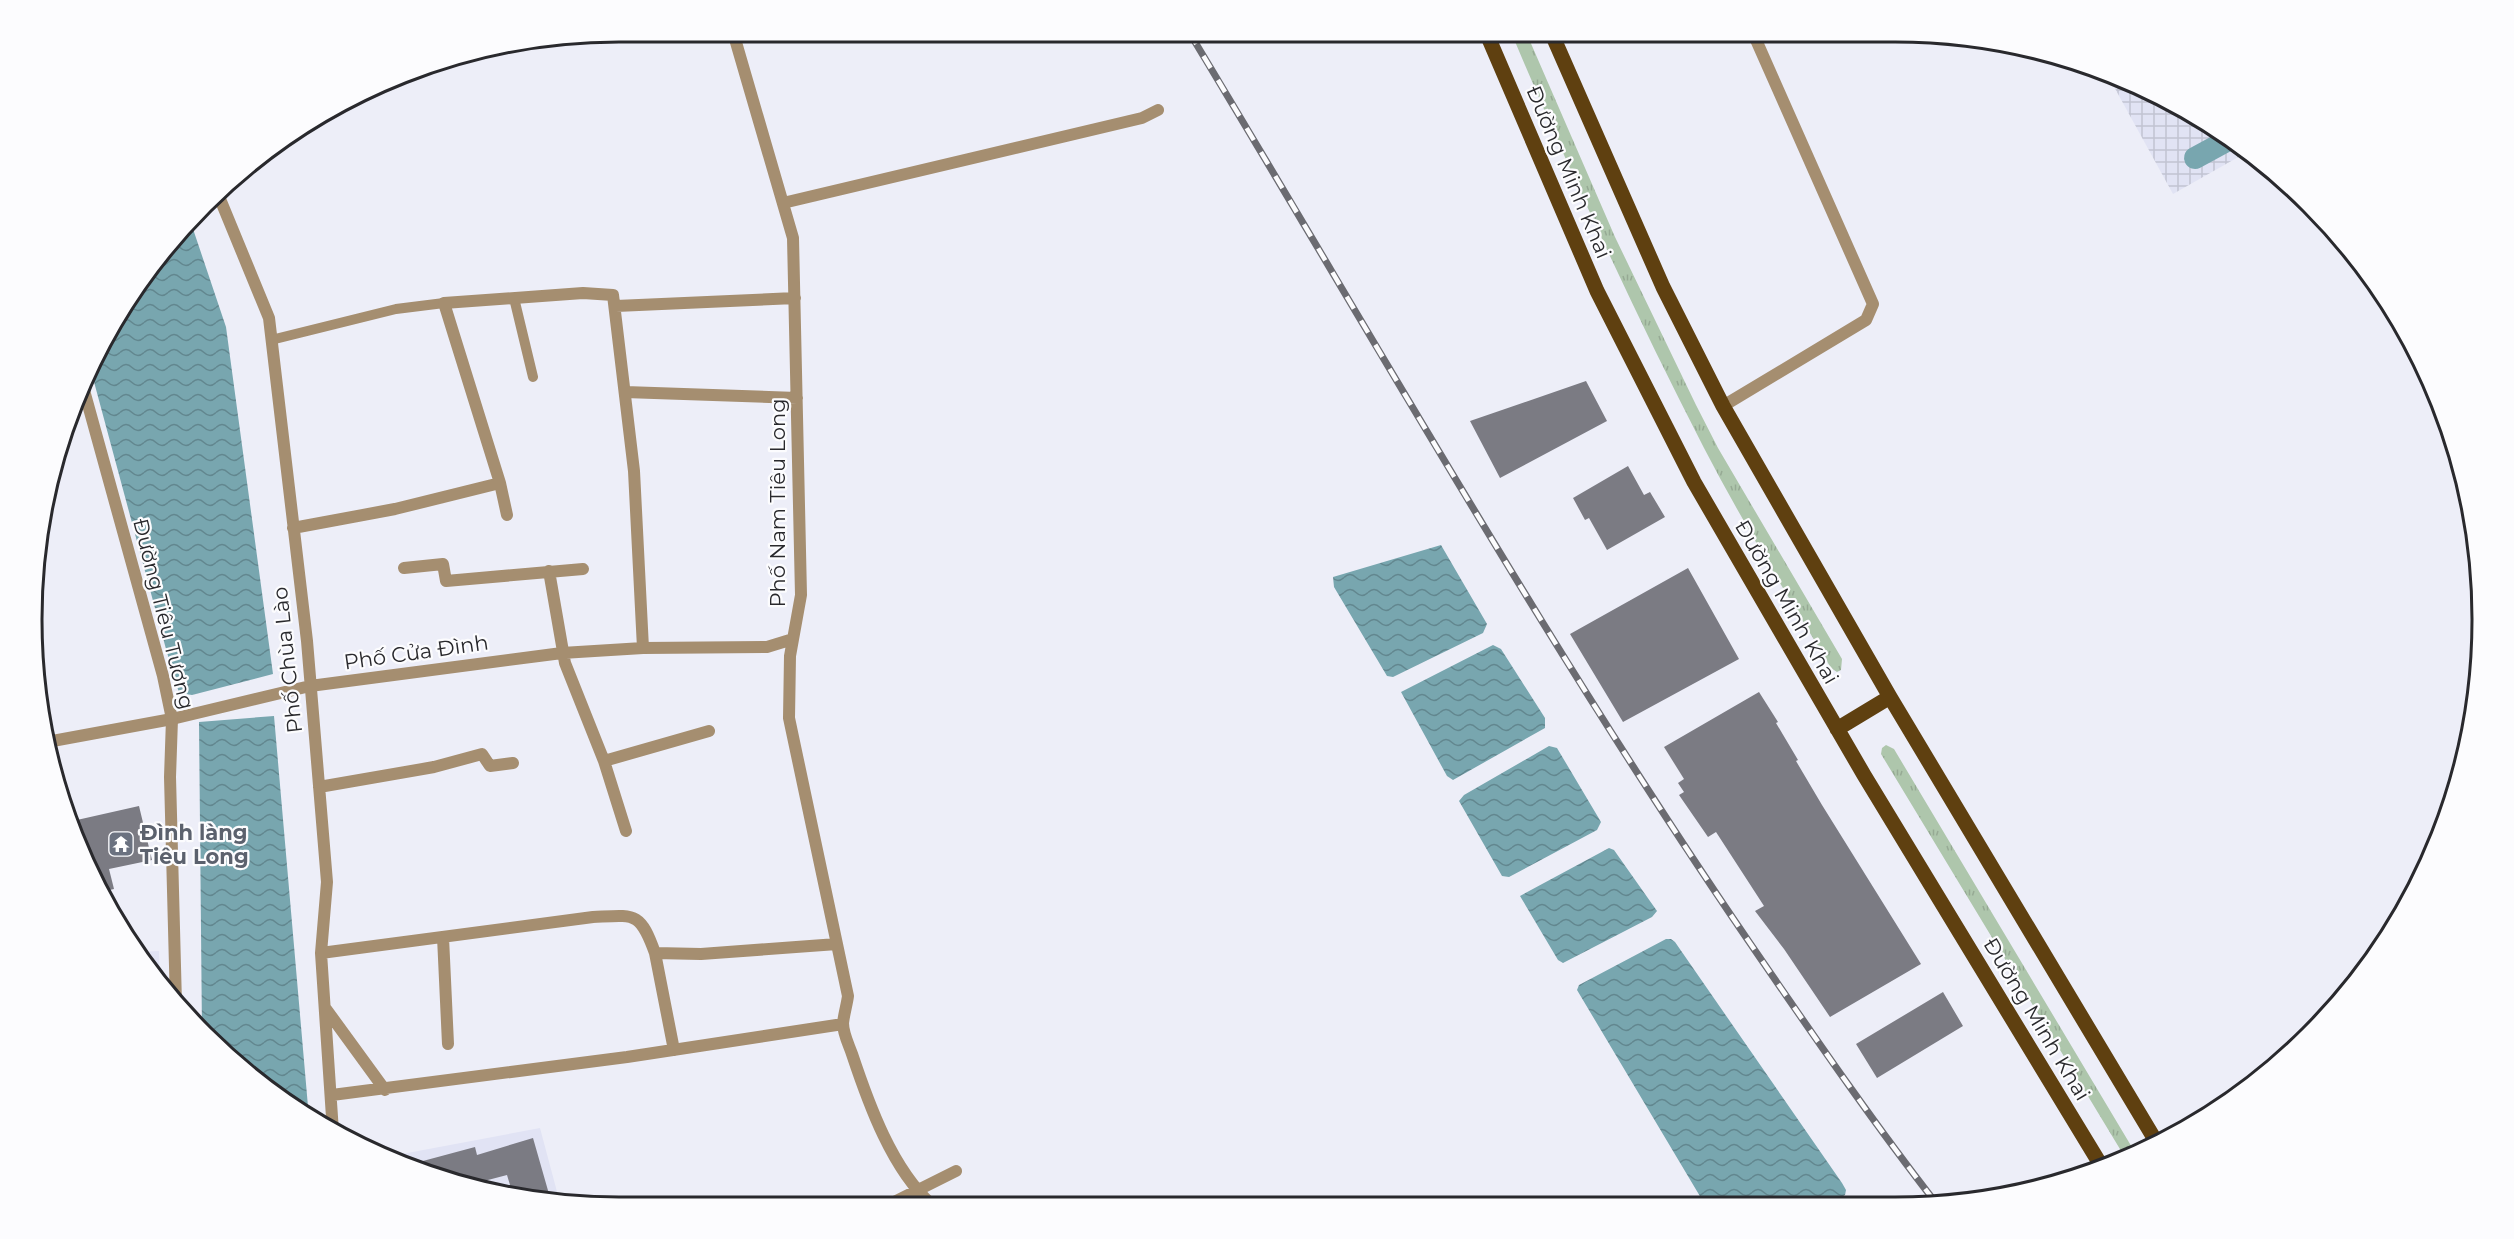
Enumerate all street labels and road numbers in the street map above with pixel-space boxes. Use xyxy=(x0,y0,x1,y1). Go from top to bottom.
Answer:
street label: Đường Minh Khai xyxy=(1521,82,1617,262)
street label: Phố Nam Tiêu Long xyxy=(765,398,790,608)
street label: Đường Tiêu Tương xyxy=(128,516,200,712)
street label: Đường Minh Khai xyxy=(1730,516,1844,688)
street label: Phố Chùa Lào xyxy=(267,586,307,734)
street label: Phố Cửa Đình xyxy=(342,629,490,675)
street label: Đường Minh Khai xyxy=(1979,933,2095,1105)

